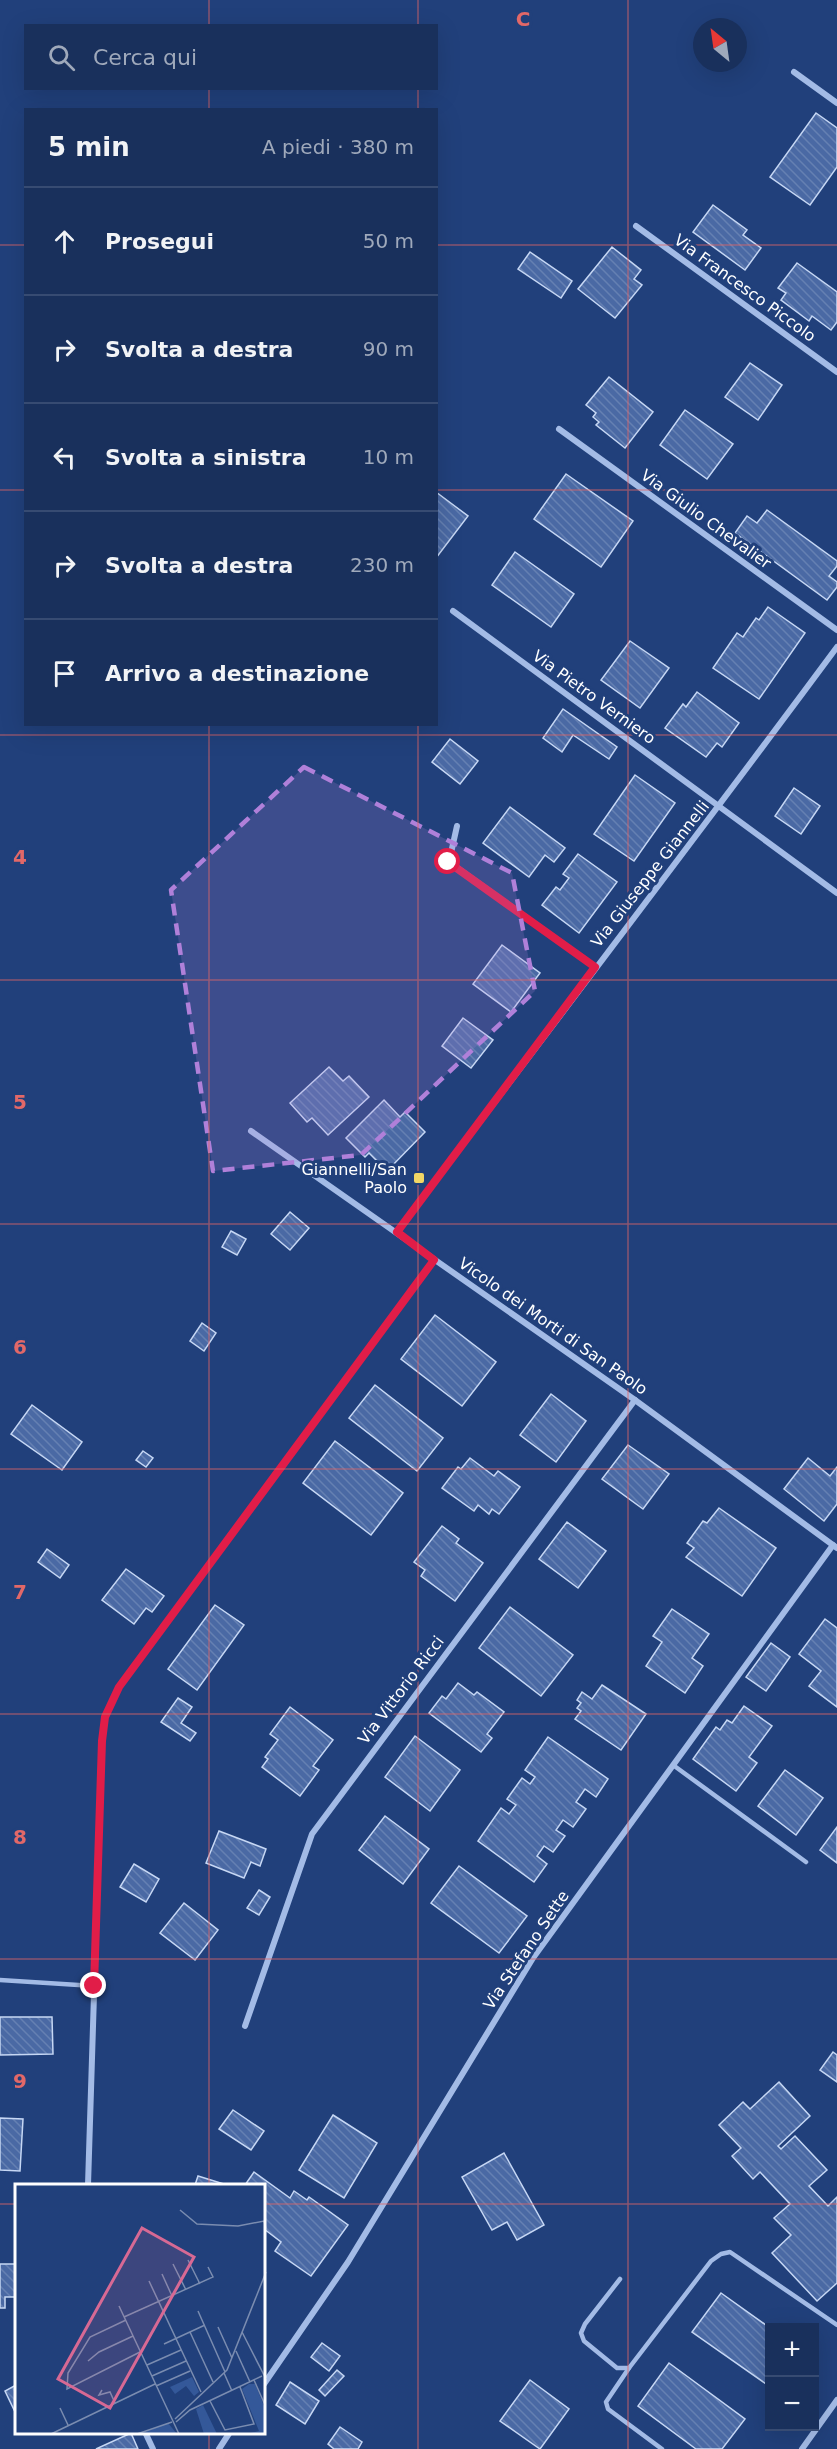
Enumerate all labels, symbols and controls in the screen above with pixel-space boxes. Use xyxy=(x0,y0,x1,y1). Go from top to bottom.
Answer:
text: C xyxy=(516,7,530,31)
north arrow xyxy=(693,18,747,72)
search box xyxy=(24,24,438,90)
icon: search xyxy=(45,41,78,74)
text: Cerca qui xyxy=(93,45,197,70)
text: 5 min xyxy=(48,132,130,162)
text: A piedi · 380 m xyxy=(262,135,414,159)
icon: ahead xyxy=(48,225,81,258)
text: Prosegui xyxy=(105,229,214,254)
text: 50 m xyxy=(363,229,414,253)
street label: Via Francesco Piccolo xyxy=(670,230,820,346)
icon: right xyxy=(48,333,81,366)
text: Svolta a destra xyxy=(105,337,293,362)
text: 90 m xyxy=(363,337,414,361)
icon: left xyxy=(48,441,81,474)
text: Svolta a sinistra xyxy=(105,445,307,470)
text: 10 m xyxy=(363,445,414,469)
street label: Via Giulio Chevalier xyxy=(637,465,775,573)
icon: right xyxy=(48,549,81,582)
text: Svolta a destra xyxy=(105,553,293,578)
text: 230 m xyxy=(350,553,414,577)
street label: Via Pietro Verniero xyxy=(529,646,659,748)
icon: arrive xyxy=(48,657,81,690)
text: Arrivo a destinazione xyxy=(105,661,369,686)
street label: Via Giuseppe Giannelli xyxy=(587,797,713,951)
text: 4 xyxy=(13,845,27,869)
route start xyxy=(434,848,460,874)
text: 5 xyxy=(13,1090,27,1114)
place label: Giannelli/San Paolo xyxy=(301,1160,407,1197)
marker: Giannelli/San Paolo xyxy=(412,1171,426,1185)
street label: Vicolo dei Morti di San Paolo xyxy=(455,1253,651,1399)
text: 6 xyxy=(13,1335,27,1359)
text: 7 xyxy=(13,1580,27,1604)
street label: Via Vittorio Ricci xyxy=(354,1632,448,1748)
text: 8 xyxy=(13,1825,27,1849)
street label: Via Stefano Sette xyxy=(479,1887,573,2013)
route end xyxy=(80,1972,106,1998)
text: 9 xyxy=(13,2069,27,2093)
inset map xyxy=(15,2184,266,2434)
map controls xyxy=(765,2323,819,2431)
button: + xyxy=(765,2323,819,2377)
button: − xyxy=(765,2377,819,2431)

